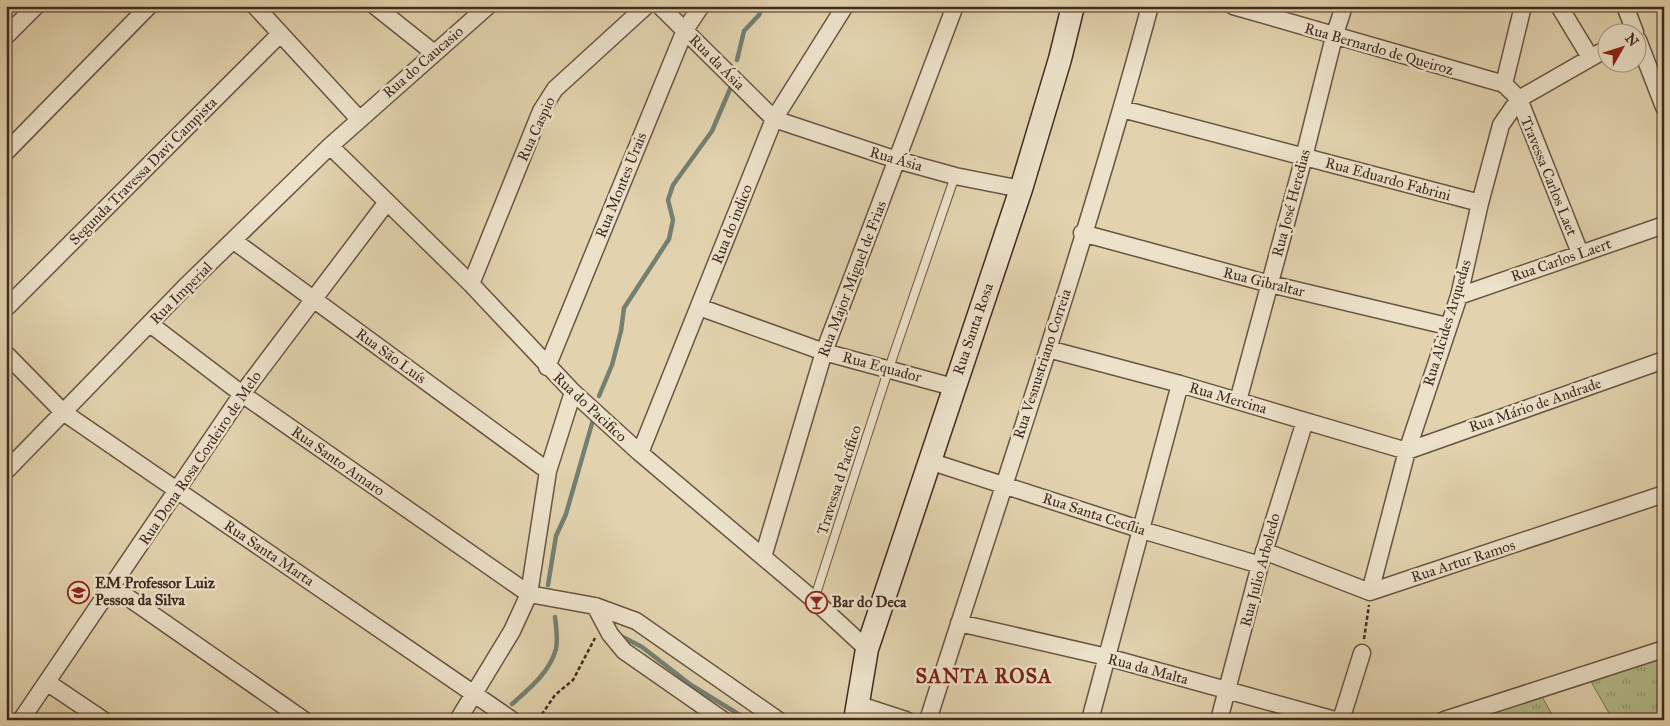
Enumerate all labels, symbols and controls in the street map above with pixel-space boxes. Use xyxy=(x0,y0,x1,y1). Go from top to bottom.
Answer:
street label: Rua Bernardo de Queiroz xyxy=(1302,19,1456,79)
street label: Rua do Caucasio xyxy=(379,22,467,102)
north arrow xyxy=(1598,22,1648,72)
street label: Rua da Ásia xyxy=(685,30,750,94)
text: N xyxy=(1621,30,1642,50)
street label: Segunda Travessa Davi Campista xyxy=(65,93,221,249)
street label: Rua Caspio xyxy=(513,94,559,164)
street label: Travessa Carlos Laet xyxy=(1517,114,1581,239)
street label: Rua Montes Urais xyxy=(592,130,650,240)
street label: Rua Ásia xyxy=(868,142,925,175)
street label: Rua José Heredias xyxy=(1268,147,1315,259)
street label: Rua Eduardo Fabrini xyxy=(1323,154,1453,204)
street label: Rua do indico xyxy=(708,181,756,266)
street label: Rua Major Miguel de Frias xyxy=(814,198,890,360)
street label: Rua Carlos Laert xyxy=(1508,234,1614,286)
street label: Rua Imperial xyxy=(146,257,217,328)
street label: Rua Alcides Arquedas xyxy=(1419,258,1476,389)
street label: Rua Gibraltar xyxy=(1221,263,1307,301)
street label: Rua Santa Rosa xyxy=(949,280,997,377)
street label: Rua Vesnustriano Correia xyxy=(1009,286,1075,441)
street label: Rua São Luís xyxy=(352,324,430,388)
street label: Rua Equador xyxy=(840,348,924,387)
street label: Rua Dona Rosa Cordeiro de Melo xyxy=(135,367,265,549)
street label: Rua do Pacifico xyxy=(549,368,631,446)
street label: Rua Mário de Andrade xyxy=(1466,374,1604,436)
street label: Rua Mercina xyxy=(1187,378,1270,418)
street label: Rua Santo Amaro xyxy=(288,422,388,500)
street label: Travessa d Pacífico xyxy=(813,423,865,537)
street label: Rua Santa Cecília xyxy=(1040,489,1148,539)
street label: Rua Julio Arboledo xyxy=(1236,511,1285,629)
street label: Rua Santa Marta xyxy=(220,516,318,590)
street label: Rua Artur Ramos xyxy=(1409,536,1517,586)
place label: EM Professor Luiz Pessoa da Silva xyxy=(95,574,215,609)
school or university icon: EM Professor Luiz Pessoa da Silva xyxy=(67,580,91,604)
bar icon: Bar do Deca xyxy=(804,590,828,614)
place label: Bar do Deca xyxy=(832,593,907,611)
street label: Rua da Malta xyxy=(1106,650,1191,689)
district label: SANTA ROSA xyxy=(916,664,1052,688)

